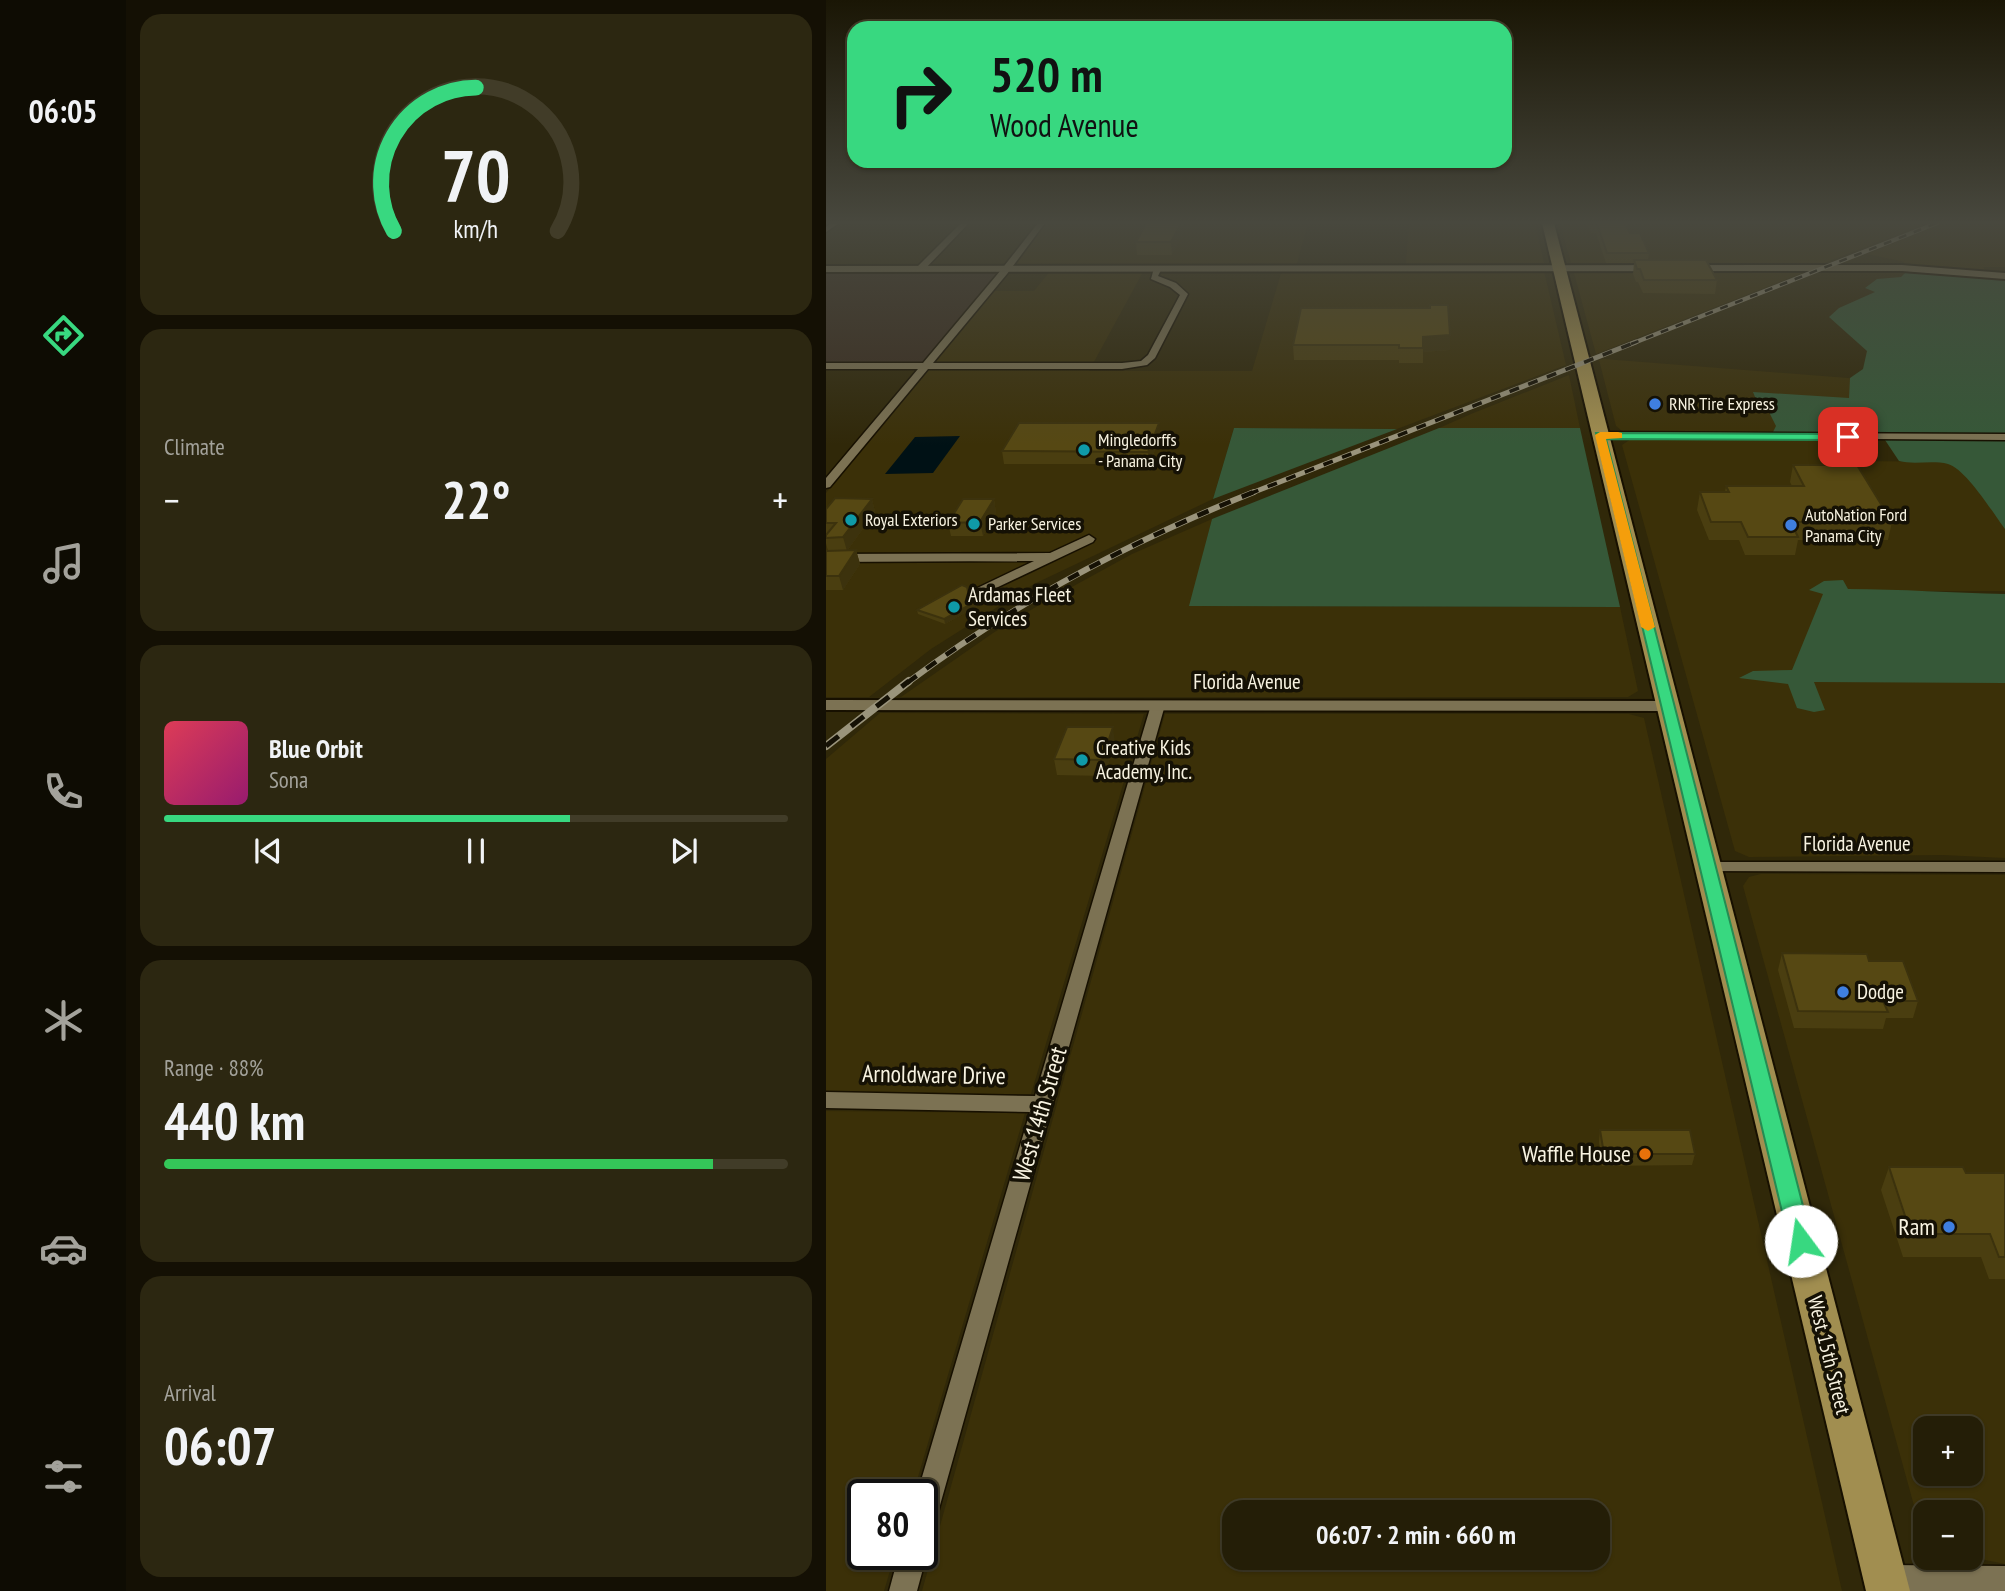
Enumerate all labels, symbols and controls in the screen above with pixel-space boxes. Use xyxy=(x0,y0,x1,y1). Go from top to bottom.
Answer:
text: 520 m xyxy=(990,42,1103,106)
icon: right xyxy=(875,49,966,140)
text: 06:05 xyxy=(28,90,98,132)
text: Wood Avenue xyxy=(990,104,1139,146)
text: 70 xyxy=(441,127,511,221)
text: km/h xyxy=(454,213,498,245)
icon: directions xyxy=(39,311,88,360)
place label: RNR Tire Express xyxy=(1669,392,1775,415)
marker: RNR Tire Express xyxy=(1647,396,1663,412)
pin xyxy=(1818,407,1878,467)
icon: arrive xyxy=(1829,418,1867,456)
place label: Mingledorffs - Panama City xyxy=(1098,428,1183,472)
text: Climate xyxy=(164,432,225,461)
marker: Mingledorffs - Panama City xyxy=(1076,442,1092,458)
text: 22° xyxy=(442,466,510,533)
text: − xyxy=(164,475,180,524)
text: + xyxy=(772,475,788,524)
place label: AutoNation Ford Panama City xyxy=(1805,503,1907,547)
place label: Royal Exteriors xyxy=(865,508,958,531)
marker: Royal Exteriors xyxy=(843,512,859,528)
place label: Parker Services xyxy=(988,512,1081,535)
marker: Parker Services xyxy=(966,516,982,532)
marker: AutoNation Ford Panama City xyxy=(1783,517,1799,533)
icon: music xyxy=(39,539,88,588)
place label: Ardamas Fleet Services xyxy=(968,581,1072,632)
marker: Ardamas Fleet Services xyxy=(946,599,962,615)
street label: Florida Avenue xyxy=(1193,668,1301,695)
text: Blue Orbit xyxy=(269,732,363,765)
place label: Creative Kids Academy, Inc. xyxy=(1096,734,1192,785)
marker: Creative Kids Academy, Inc. xyxy=(1074,752,1090,768)
text: Sona xyxy=(269,765,308,794)
icon: phone xyxy=(39,767,88,816)
street label: Florida Avenue xyxy=(1803,830,1911,857)
icon: previous xyxy=(249,832,287,870)
icon: pause xyxy=(457,832,495,870)
icon: next xyxy=(665,832,703,870)
place label: Dodge xyxy=(1857,978,1904,1005)
marker: Dodge xyxy=(1835,984,1851,1000)
icon: climate xyxy=(39,996,88,1045)
street label: West 14th Street xyxy=(1006,1043,1074,1185)
text: Range · 88% xyxy=(164,1053,264,1082)
street label: Arnoldware Drive xyxy=(862,1058,1006,1091)
text: 440 km xyxy=(164,1087,305,1154)
place label: Waffle House xyxy=(1522,1138,1631,1169)
marker: Waffle House xyxy=(1637,1146,1653,1162)
position arrow xyxy=(1764,1204,1838,1278)
place label: Ram xyxy=(1898,1211,1935,1242)
marker: Ram xyxy=(1941,1219,1957,1235)
icon: car xyxy=(39,1224,88,1273)
street label: West 15th Street xyxy=(1802,1293,1857,1417)
text: Arrival xyxy=(164,1378,216,1407)
text: 06:07 xyxy=(164,1412,276,1479)
map controls xyxy=(1913,1416,1983,1570)
button: + xyxy=(1913,1416,1983,1486)
icon: filters xyxy=(39,1452,88,1501)
speed limit sign: 80 xyxy=(847,1479,938,1570)
button: − xyxy=(1913,1500,1983,1570)
text: 06:07 · 2 min · 660 m xyxy=(1316,1518,1516,1551)

